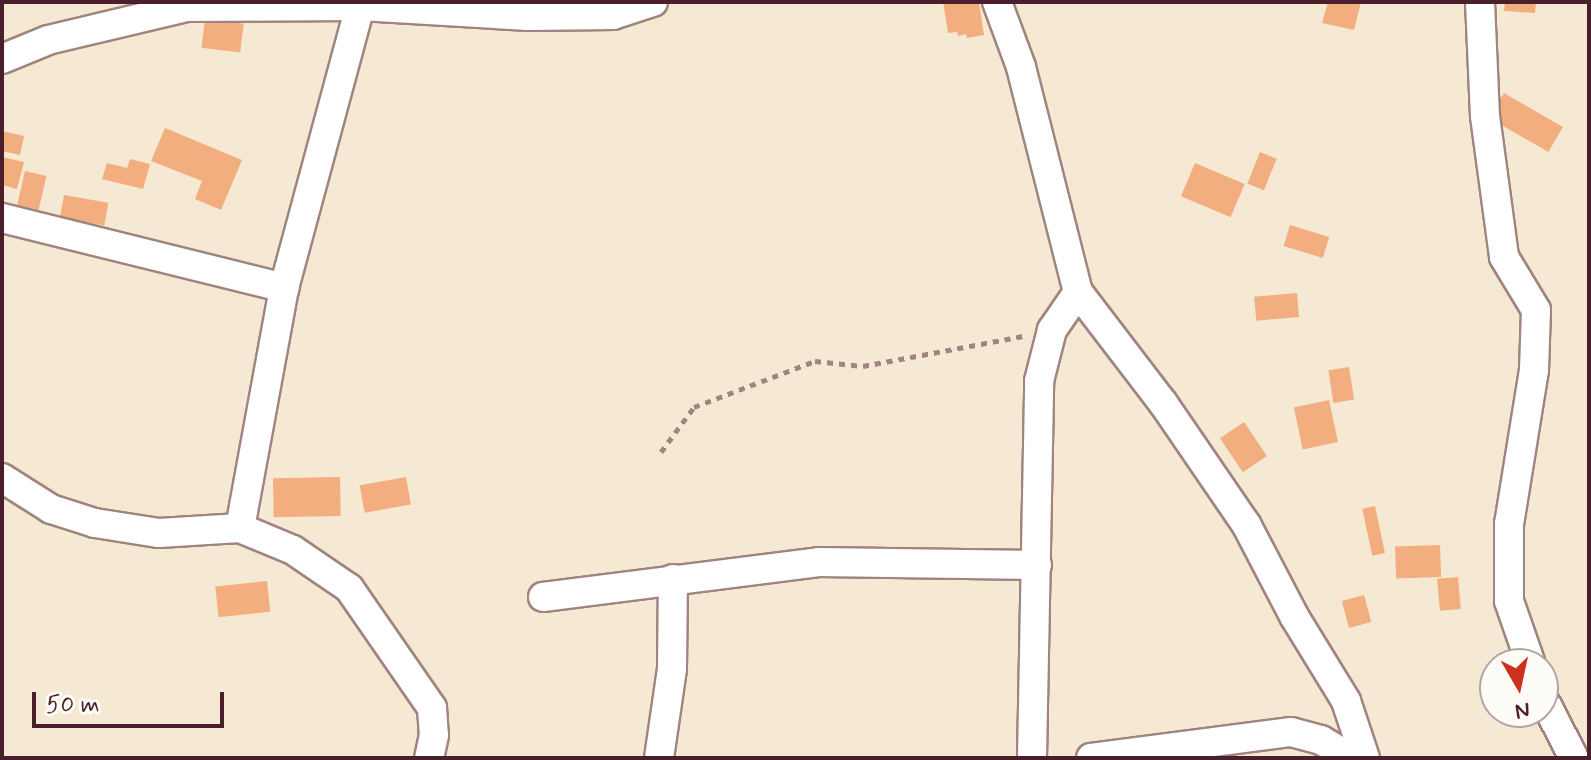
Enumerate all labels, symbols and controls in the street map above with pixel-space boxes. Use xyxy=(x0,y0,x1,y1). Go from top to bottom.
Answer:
north arrow xyxy=(1479,648,1559,728)
scale bar xyxy=(36,676,228,726)
text: 50 m xyxy=(46,690,100,721)
text: N xyxy=(1513,695,1532,725)

